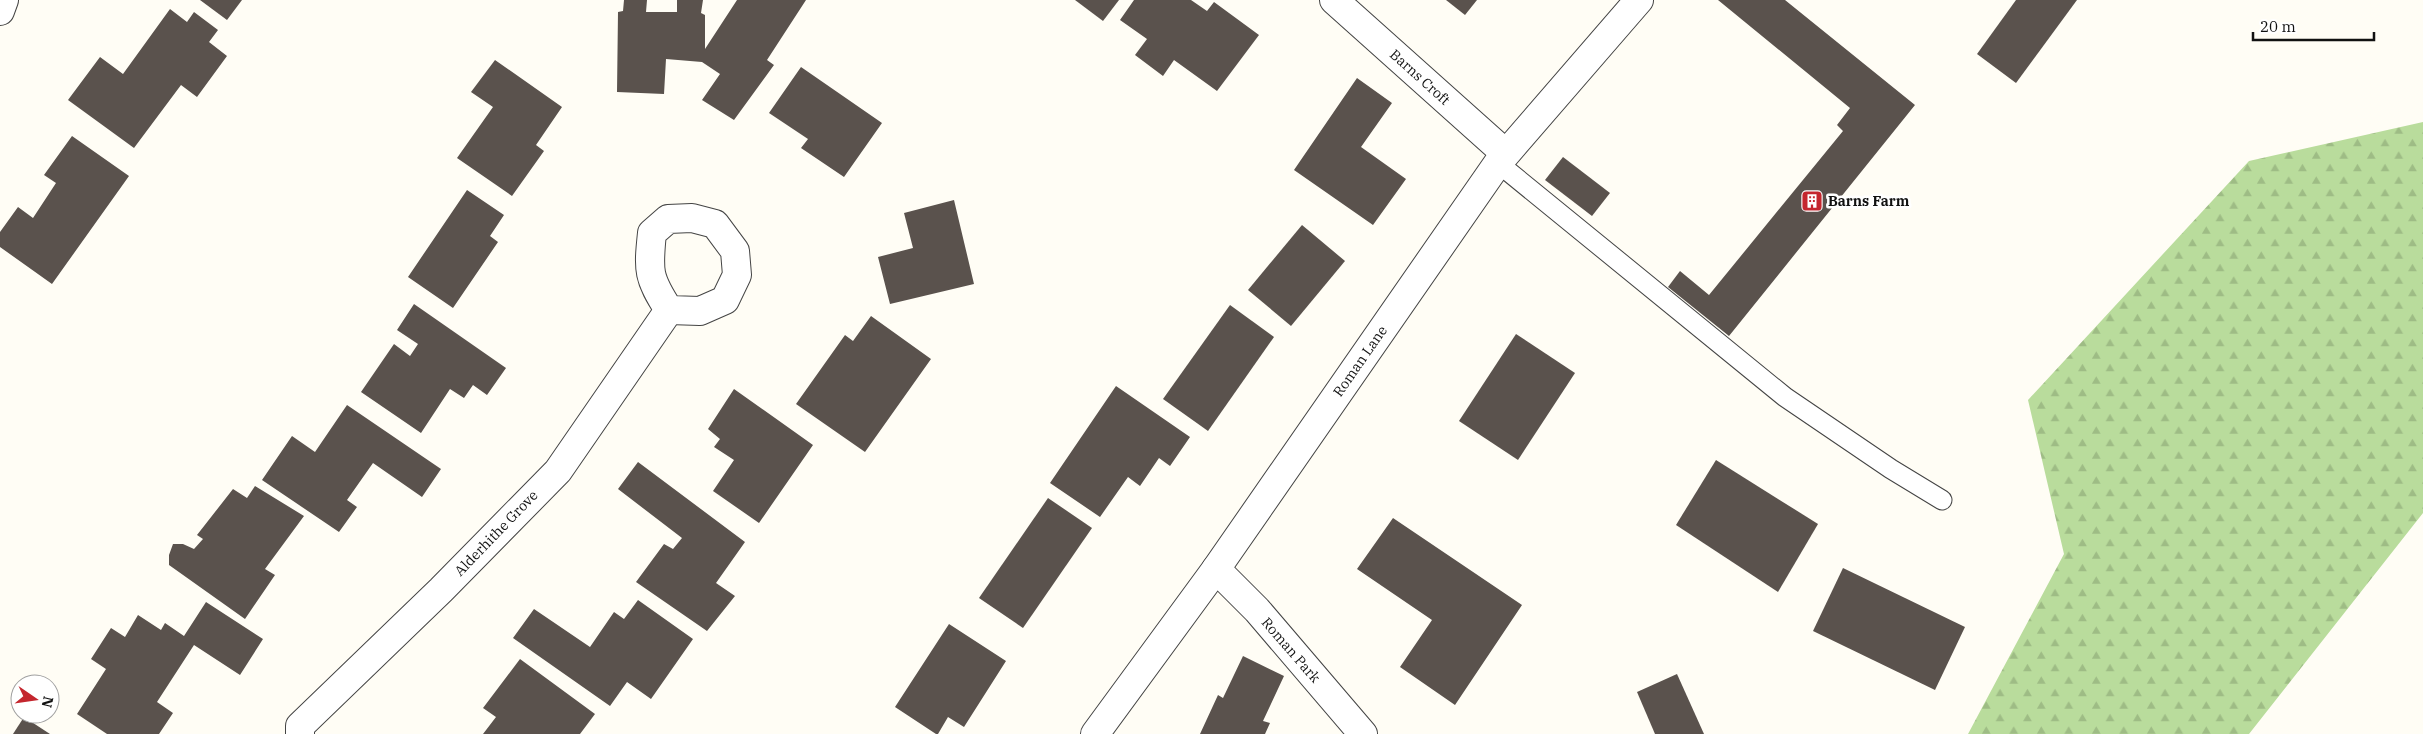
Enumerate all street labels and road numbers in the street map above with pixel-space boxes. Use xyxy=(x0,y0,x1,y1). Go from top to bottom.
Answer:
street label: Barns Croft xyxy=(1386,45,1454,109)
street label: Roman Lane xyxy=(1329,322,1391,400)
street label: Alderhithe Grove xyxy=(451,486,541,580)
street label: Roman Park xyxy=(1258,614,1325,687)

